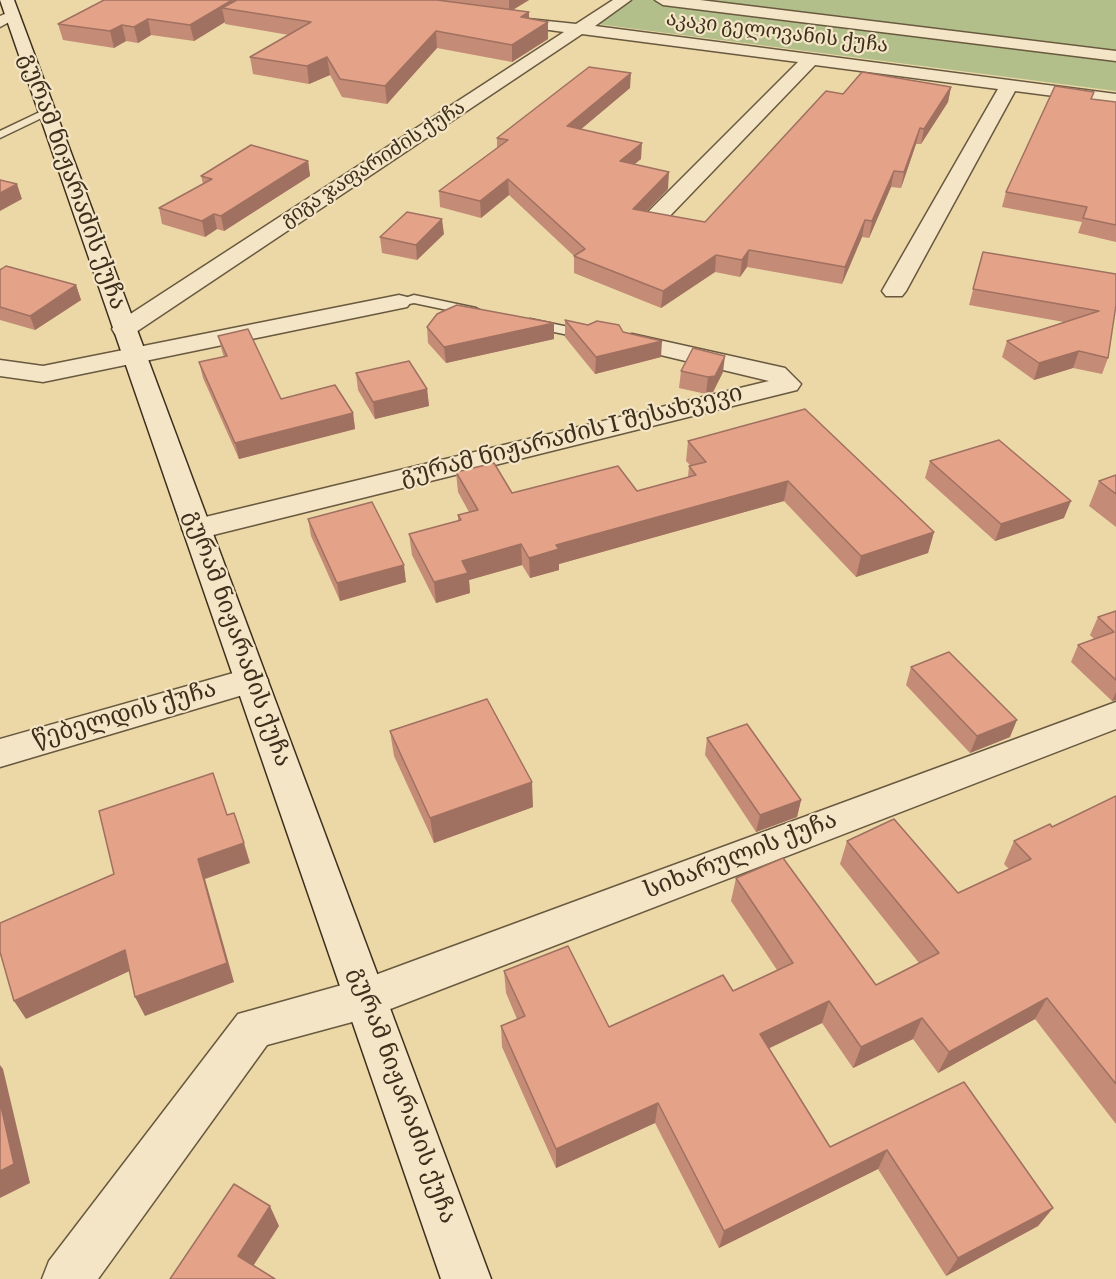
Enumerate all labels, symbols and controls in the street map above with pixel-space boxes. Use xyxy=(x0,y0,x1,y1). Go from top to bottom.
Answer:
street label: აკაკი გელოვანის ქუჩა xyxy=(665,8,889,60)
street label: გურამ ნიჟარაძის ქუჩა xyxy=(11,50,131,314)
street label: გიგა ჯაფარიძის ქუჩა xyxy=(277,96,471,234)
street label: გურამ ნიჟარაძის I შესახვევი xyxy=(398,380,746,494)
street label: გურამ ნიჟარაძის ქუჩა xyxy=(176,507,296,771)
street label: წებელდის ქუჩა xyxy=(30,676,220,756)
street label: სიხარულის ქუჩა xyxy=(640,807,842,907)
street label: გურამ ნიჟარაძის ქუჩა xyxy=(341,964,461,1228)

